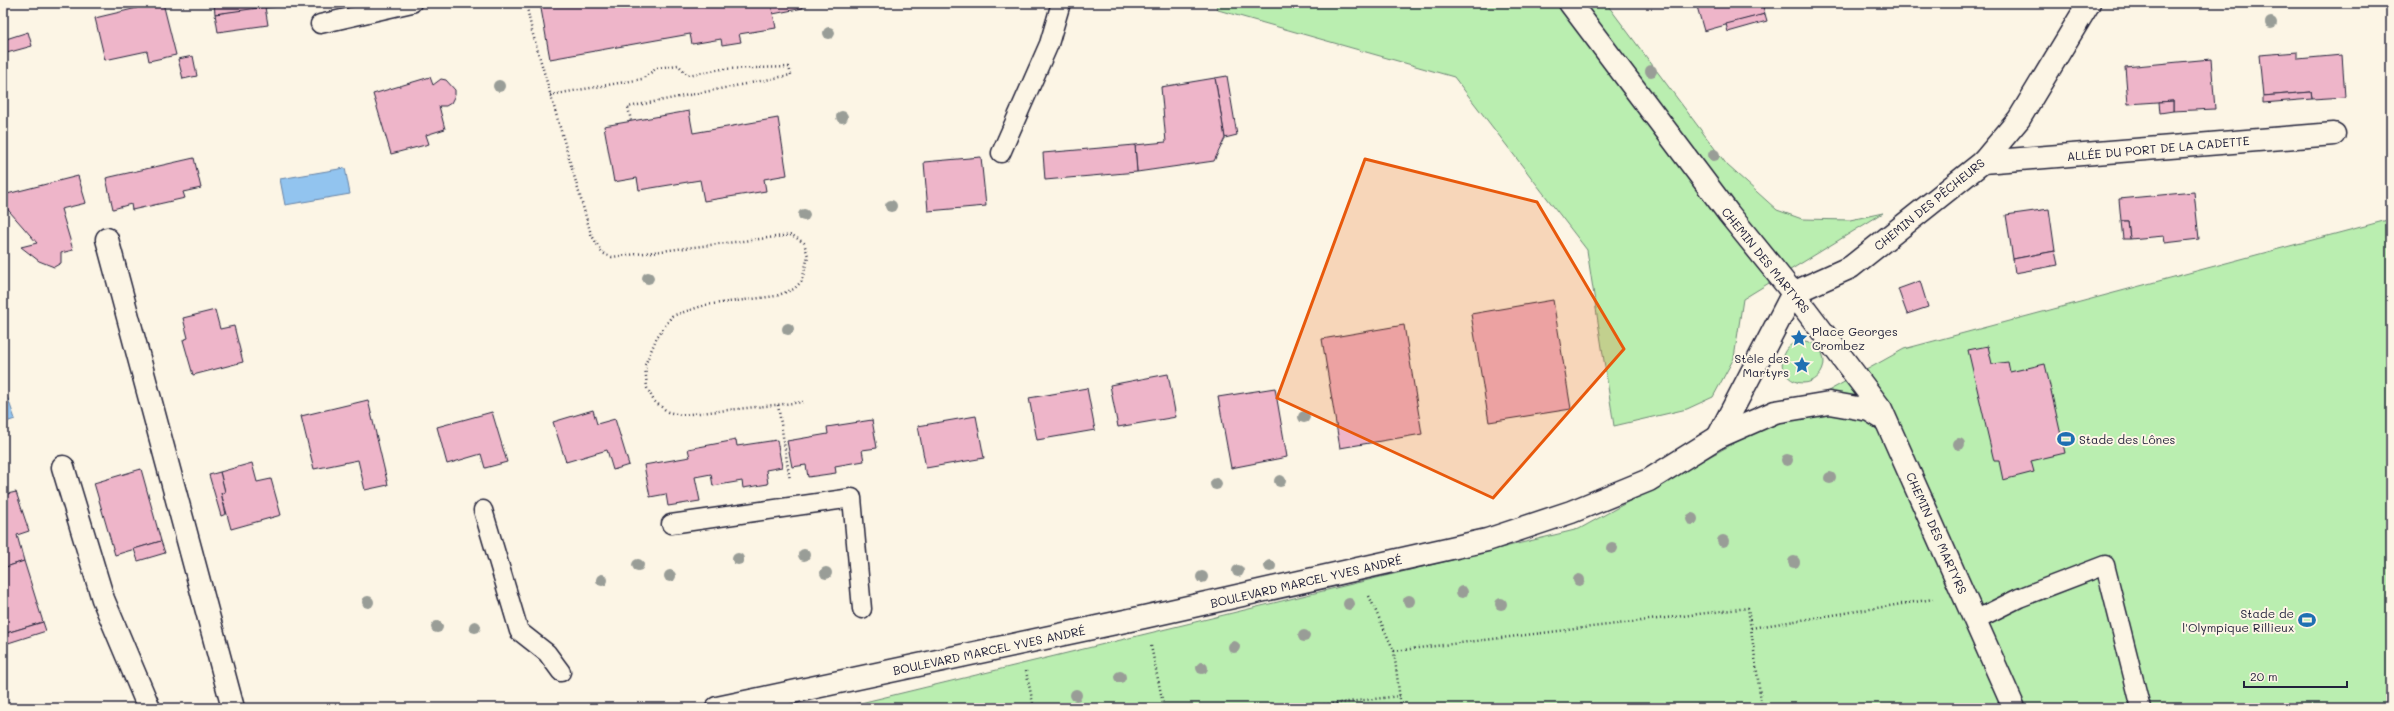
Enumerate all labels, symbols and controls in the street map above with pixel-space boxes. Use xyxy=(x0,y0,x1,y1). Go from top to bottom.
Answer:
street label: ALLÉE DU PORT DE LA CADETTE xyxy=(2066,132,2250,164)
street label: CHEMIN DES PÊCHEURS xyxy=(1870,154,1988,254)
street label: CHEMIN DES MARTYRS xyxy=(1718,204,1814,316)
place label: Place Georges Crombez xyxy=(1812,323,1898,353)
place icon: Place Georges Crombez xyxy=(1789,328,1809,348)
place label: Stèle des Martyrs xyxy=(1734,350,1789,380)
place icon: Stèle des Martyrs xyxy=(1792,355,1812,375)
sports icon: Stade des Lônes xyxy=(2056,429,2076,449)
place label: Stade des Lônes xyxy=(2079,431,2176,447)
street label: CHEMIN DES MARTYRS xyxy=(1903,470,1971,597)
street label: BOULEVARD MARCEL YVES ANDRÉ xyxy=(1209,551,1404,611)
place label: Stade de l'Olympique Rillieux xyxy=(2182,605,2294,635)
sports icon: Stade de l'Olympique Rillieux xyxy=(2297,610,2317,630)
street label: BOULEVARD MARCEL YVES ANDRÉ xyxy=(891,622,1087,678)
scale bar xyxy=(2244,663,2347,689)
text: 20 m xyxy=(2250,668,2278,684)

